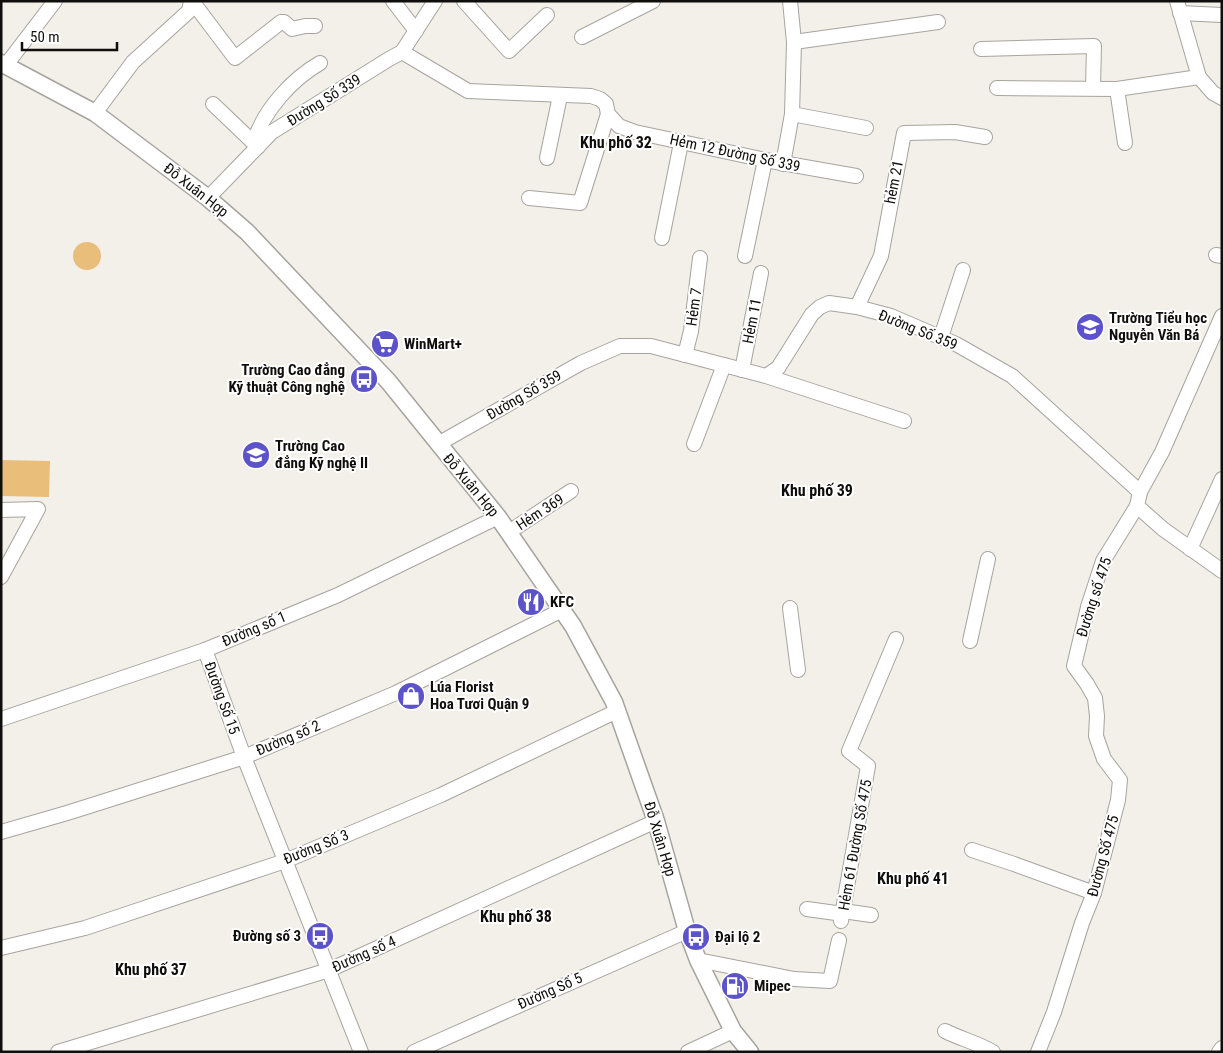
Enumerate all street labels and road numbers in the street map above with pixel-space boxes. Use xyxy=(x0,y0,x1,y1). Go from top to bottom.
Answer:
street label: Đường Số 339 xyxy=(284,70,364,130)
street label: Hẻm 12 Đường Số 339 xyxy=(668,130,802,176)
street label: Đỗ Xuân Hợp xyxy=(160,159,232,221)
street label: hẻm 21 xyxy=(881,159,907,205)
street label: Hẻm 7 xyxy=(682,287,706,327)
street label: Hẻm 11 xyxy=(739,297,765,345)
street label: Đường Số 359 xyxy=(876,306,960,354)
street label: Đường Số 359 xyxy=(483,366,565,424)
street label: Đỗ Xuân Hợp xyxy=(439,450,503,520)
street label: Hẻm 369 xyxy=(513,490,567,534)
street label: Đường số 475 xyxy=(1073,555,1115,639)
street label: Đường số 1 xyxy=(219,607,289,651)
street label: Đường Số 15 xyxy=(201,659,243,737)
street label: Đường số 2 xyxy=(253,716,323,760)
street label: Hẻm 61 Đường Số 475 xyxy=(835,778,875,912)
street label: Đỗ Xuân Hợp xyxy=(640,799,680,879)
street label: Đường Số 475 xyxy=(1083,813,1123,899)
street label: Đường Số 3 xyxy=(281,826,351,868)
street label: Đường số 4 xyxy=(329,932,399,976)
street label: Đường Số 5 xyxy=(515,969,585,1013)

